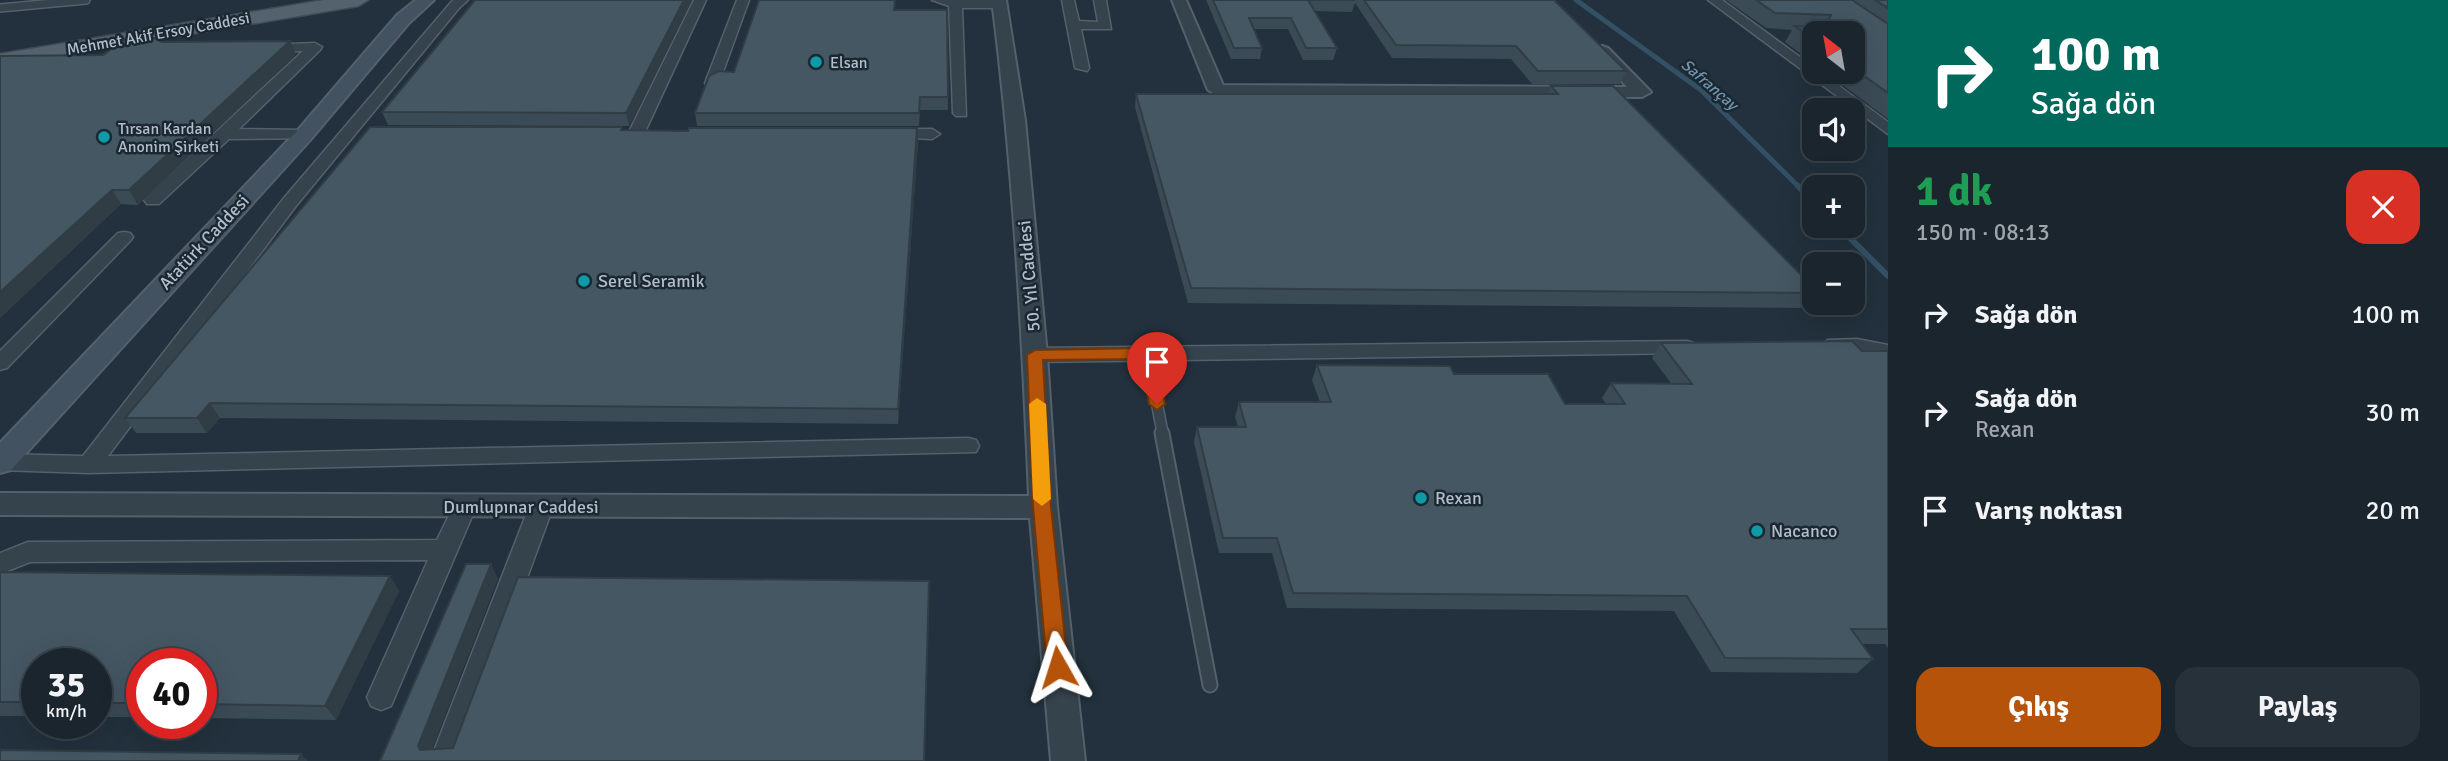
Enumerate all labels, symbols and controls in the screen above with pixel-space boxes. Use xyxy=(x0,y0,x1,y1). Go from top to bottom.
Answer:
street label: Mehmet Akif Ersoy Caddesi xyxy=(65,8,251,60)
north arrow xyxy=(1802,21,1866,84)
map controls xyxy=(1802,21,1865,315)
text: 100 m xyxy=(2031,24,2161,84)
icon: right xyxy=(1916,28,2007,119)
place label: Elsan xyxy=(830,53,868,73)
marker: Elsan xyxy=(808,54,824,70)
water label: Safrançay xyxy=(1677,55,1744,116)
text: Sağa dön xyxy=(2031,84,2156,123)
button: sound xyxy=(1802,98,1865,161)
place label: Tırsan Kardan Anonim Şirketi xyxy=(118,119,219,157)
marker: Tırsan Kardan Anonim Şirketi xyxy=(96,129,112,145)
text: 1 dk xyxy=(1916,166,1993,217)
button: close xyxy=(2346,170,2420,244)
button: + xyxy=(1802,175,1865,238)
street label: Atatürk Caddesi xyxy=(154,190,254,294)
text: 150 m · 08:13 xyxy=(1916,218,2050,247)
street label: 50. Yıl Caddesi xyxy=(1013,219,1045,333)
button: − xyxy=(1802,252,1865,315)
place label: Serel Seramik xyxy=(598,270,704,292)
marker: Serel Seramik xyxy=(576,273,592,289)
icon: right xyxy=(1916,296,1954,334)
text: Sağa dön xyxy=(1975,299,2078,331)
text: 100 m xyxy=(2351,299,2420,331)
pin xyxy=(1127,332,1187,404)
icon: arrive xyxy=(1138,343,1176,381)
text: Sağa dön xyxy=(1975,383,2078,415)
icon: right xyxy=(1916,394,1954,432)
text: 30 m xyxy=(2365,397,2420,429)
text: Rexan xyxy=(1975,415,2035,444)
place label: Rexan xyxy=(1435,487,1482,509)
marker: Rexan xyxy=(1413,490,1429,506)
icon: arrive xyxy=(1916,492,1954,530)
text: Varış noktası xyxy=(1975,495,2123,527)
text: 20 m xyxy=(2365,495,2420,527)
street label: Dumlupınar Caddesi xyxy=(443,496,599,518)
place label: Nacanco xyxy=(1771,520,1837,542)
marker: Nacanco xyxy=(1749,523,1765,539)
position arrow xyxy=(1021,630,1095,704)
speed limit sign: 40 xyxy=(126,648,217,739)
text: 35 xyxy=(48,663,85,706)
button: Çıkış xyxy=(1916,667,2161,747)
button: Paylaş xyxy=(2175,667,2420,747)
text: km/h xyxy=(46,700,87,722)

